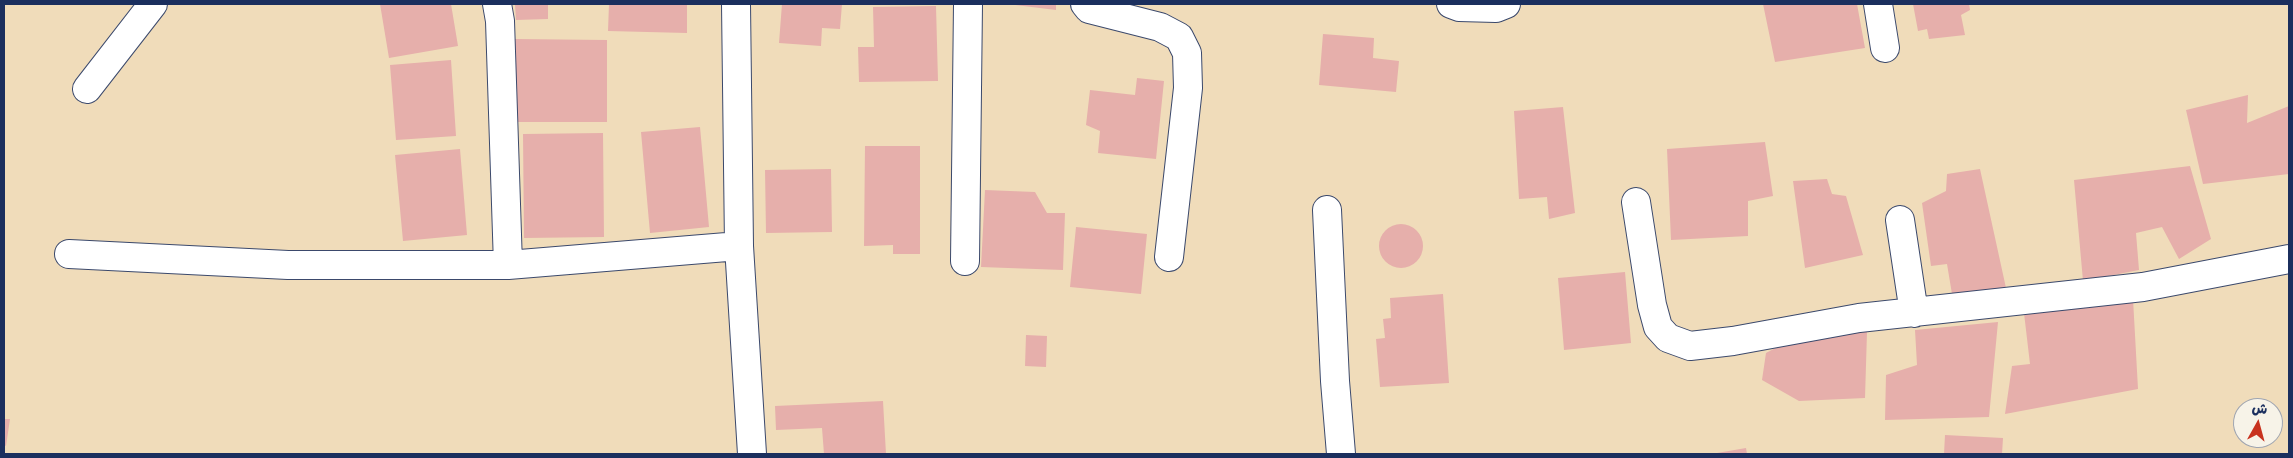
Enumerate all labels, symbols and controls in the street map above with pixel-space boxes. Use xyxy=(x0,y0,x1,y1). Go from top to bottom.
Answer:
text: ش xyxy=(2251,397,2269,421)
north arrow xyxy=(2233,398,2283,448)

